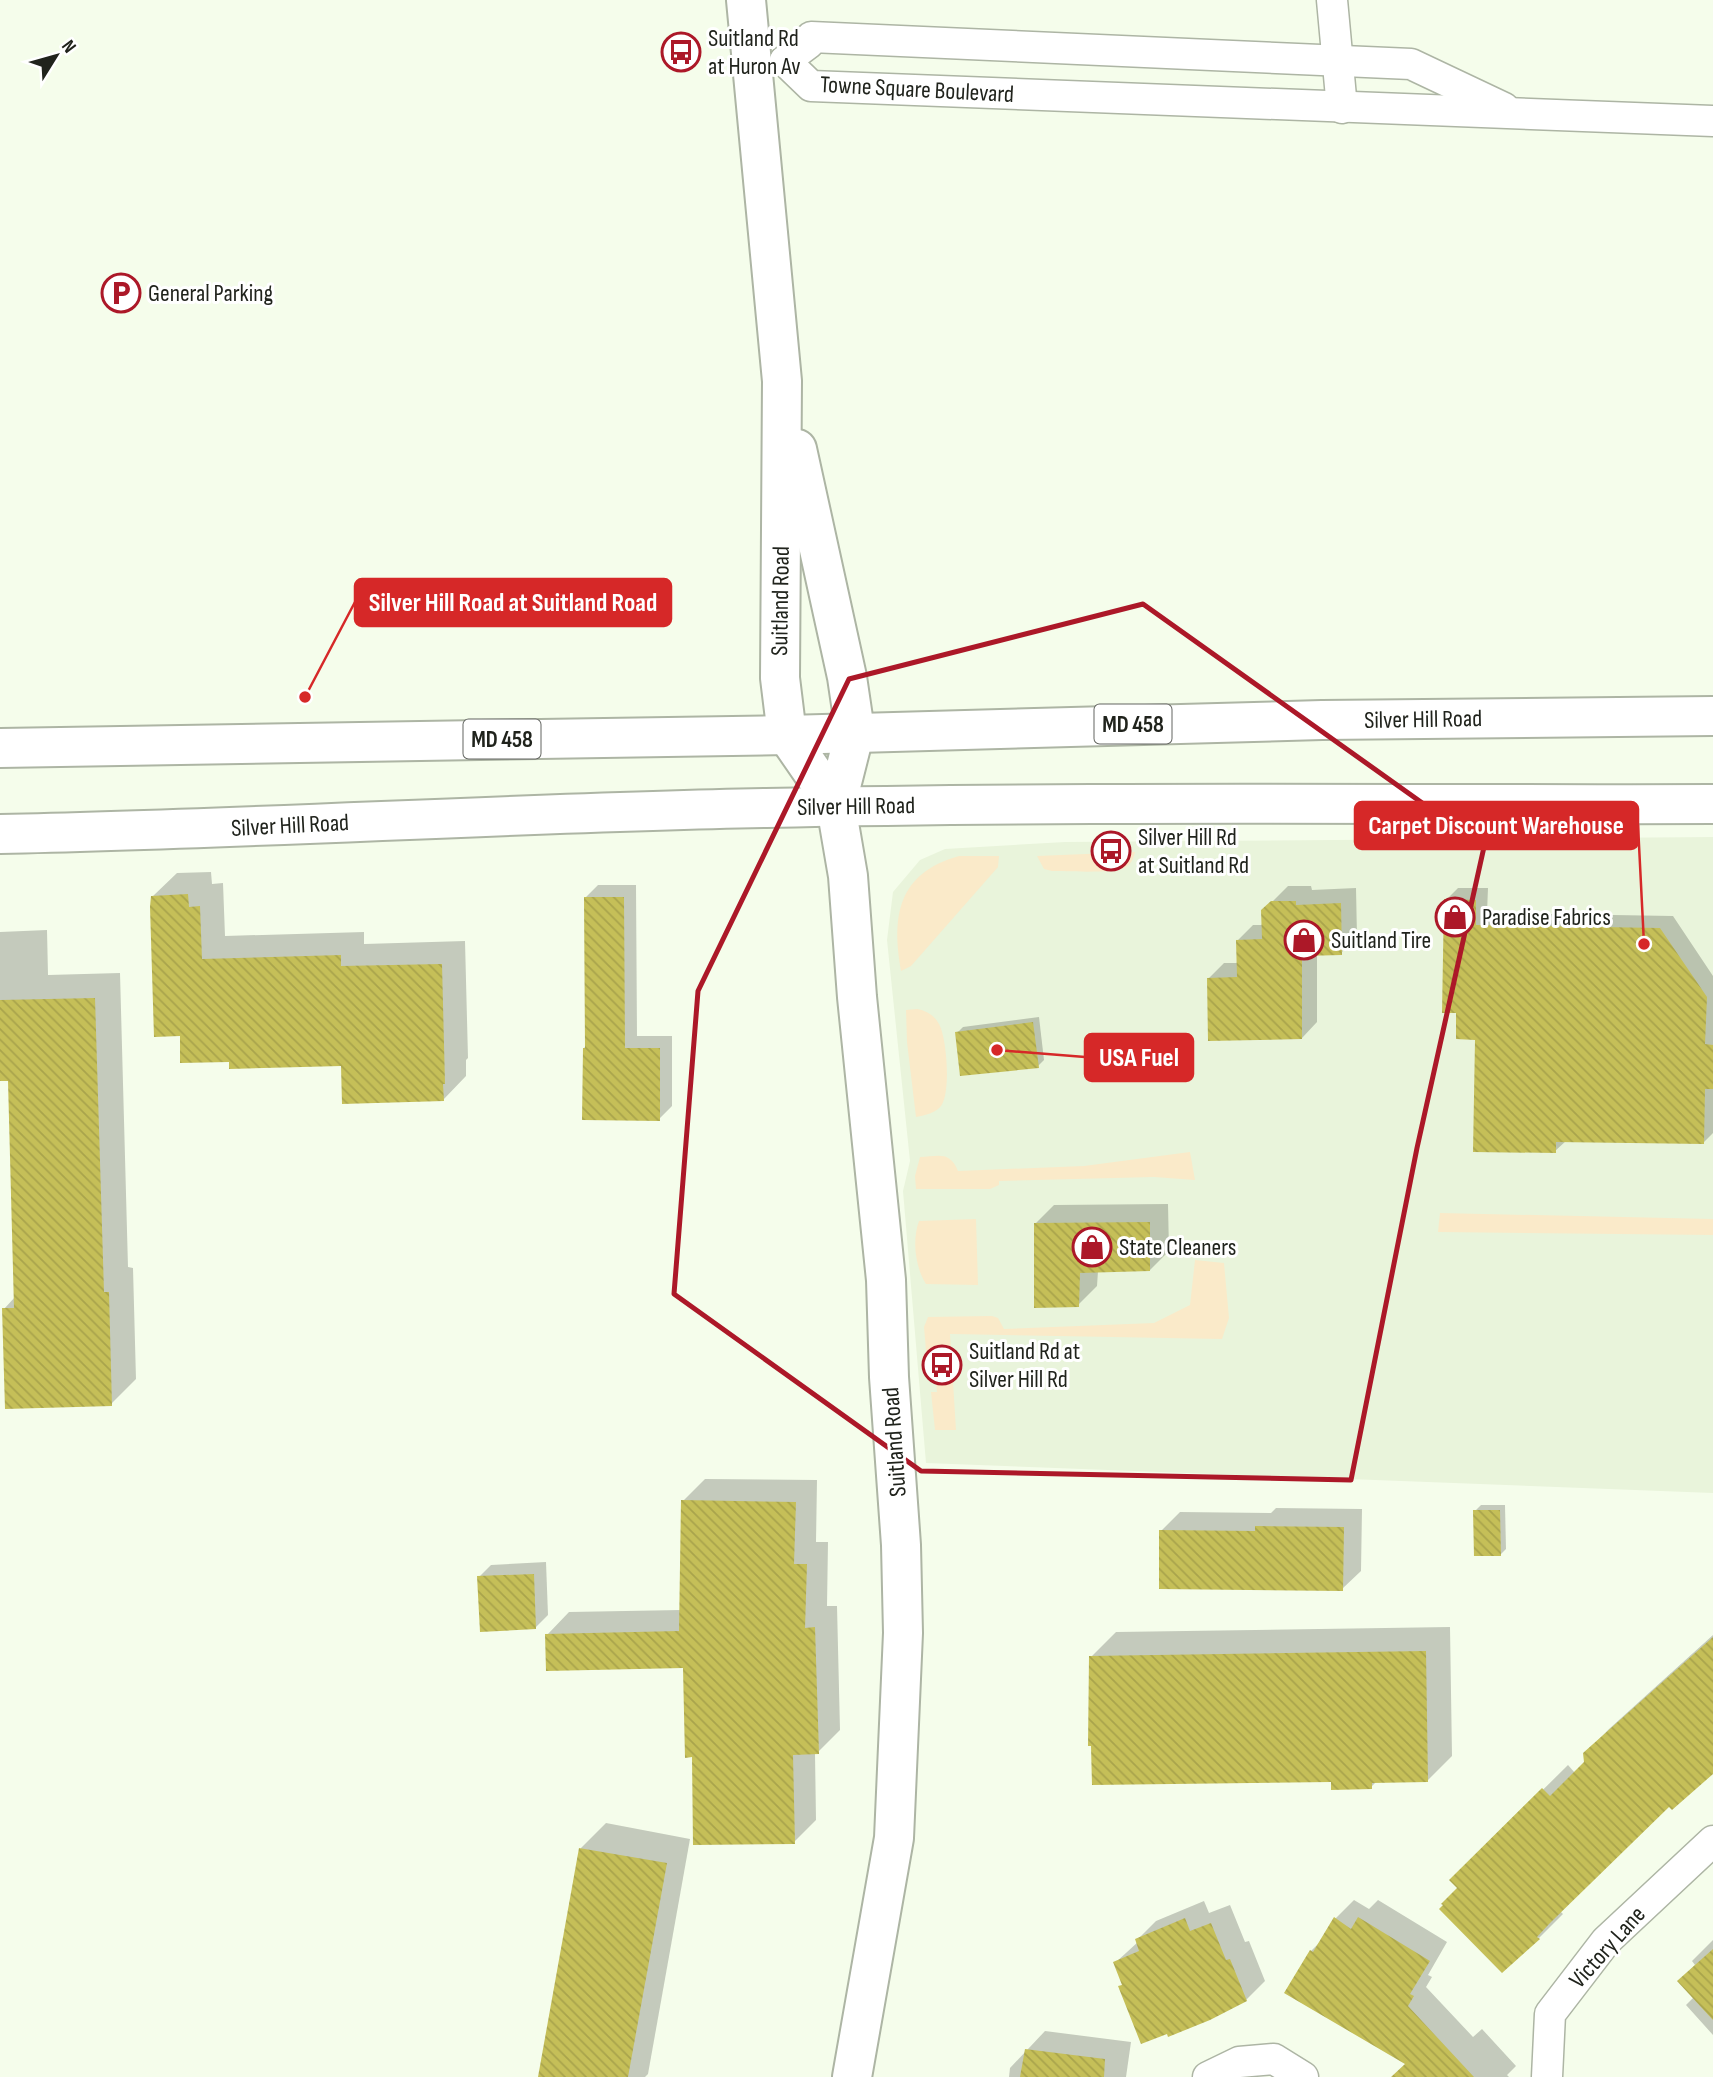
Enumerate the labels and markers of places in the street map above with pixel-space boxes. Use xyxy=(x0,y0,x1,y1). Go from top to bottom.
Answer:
place label: Suitland Rd at Huron Av xyxy=(708,24,800,81)
bus stop icon: Suitland Rd at Huron Av xyxy=(660,31,702,73)
parking icon: General Parking xyxy=(100,272,142,314)
place label: General Parking xyxy=(148,279,273,308)
callout: Silver Hill Road at Suitland Road xyxy=(355,579,671,626)
callout: Carpet Discount Warehouse xyxy=(1355,802,1638,849)
place label: Silver Hill Rd at Suitland Rd xyxy=(1138,823,1249,880)
bus stop icon: Silver Hill Rd at Suitland Rd xyxy=(1090,830,1132,872)
shop icon: Paradise Fabrics xyxy=(1434,896,1476,938)
place label: Paradise Fabrics xyxy=(1482,903,1611,932)
shop icon: Suitland Tire xyxy=(1283,919,1325,961)
place label: Suitland Tire xyxy=(1331,926,1431,955)
callout: USA Fuel xyxy=(1085,1034,1193,1081)
shop icon: State Cleaners xyxy=(1071,1226,1113,1268)
place label: State Cleaners xyxy=(1119,1233,1236,1262)
place label: Suitland Rd at Silver Hill Rd xyxy=(969,1337,1080,1394)
bus stop icon: Suitland Rd at Silver Hill Rd xyxy=(921,1344,963,1386)

